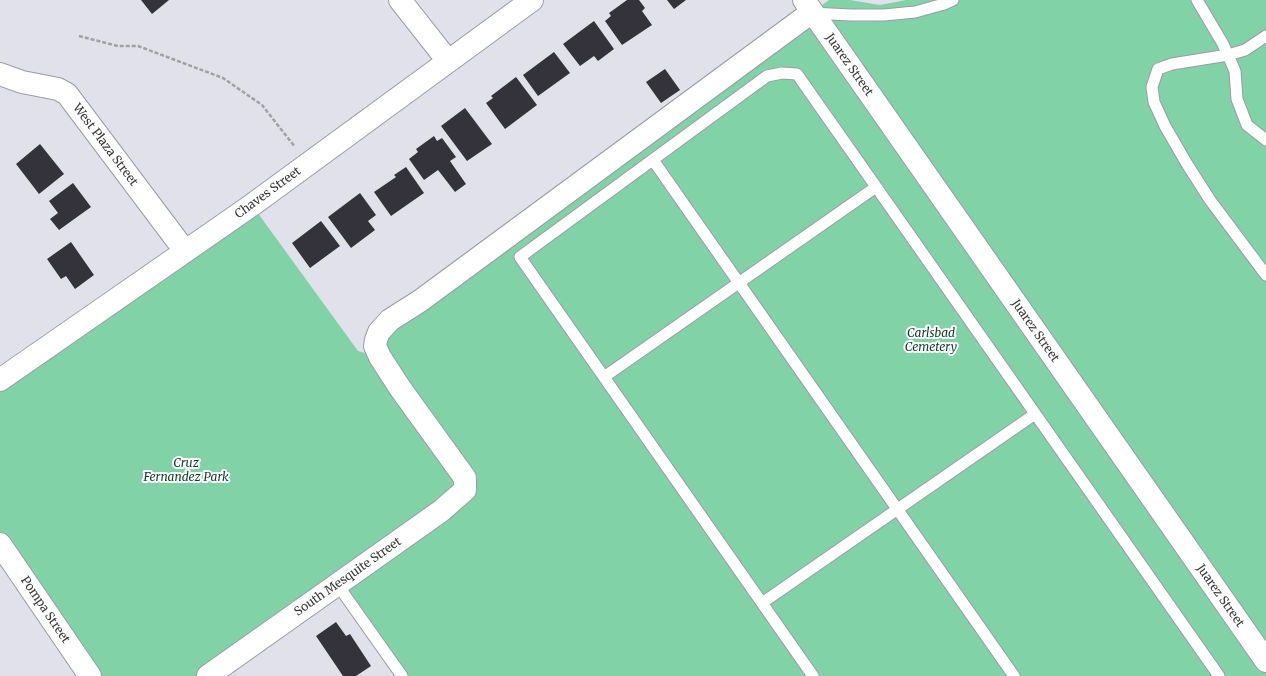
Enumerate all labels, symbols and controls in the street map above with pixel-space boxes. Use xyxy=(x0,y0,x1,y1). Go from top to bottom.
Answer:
street label: Juarez Street xyxy=(822,31,876,99)
street label: West Plaza Street xyxy=(69,101,141,189)
street label: Chaves Street xyxy=(232,164,304,222)
street label: Juarez Street xyxy=(1008,297,1062,365)
park label: Carlsbad Cemetery xyxy=(905,327,957,355)
park label: Cruz Fernandez Park xyxy=(143,457,229,485)
street label: South Mesquite Street xyxy=(292,535,404,619)
street label: Juarez Street xyxy=(1193,562,1247,630)
street label: Pompa Street xyxy=(17,574,73,646)

